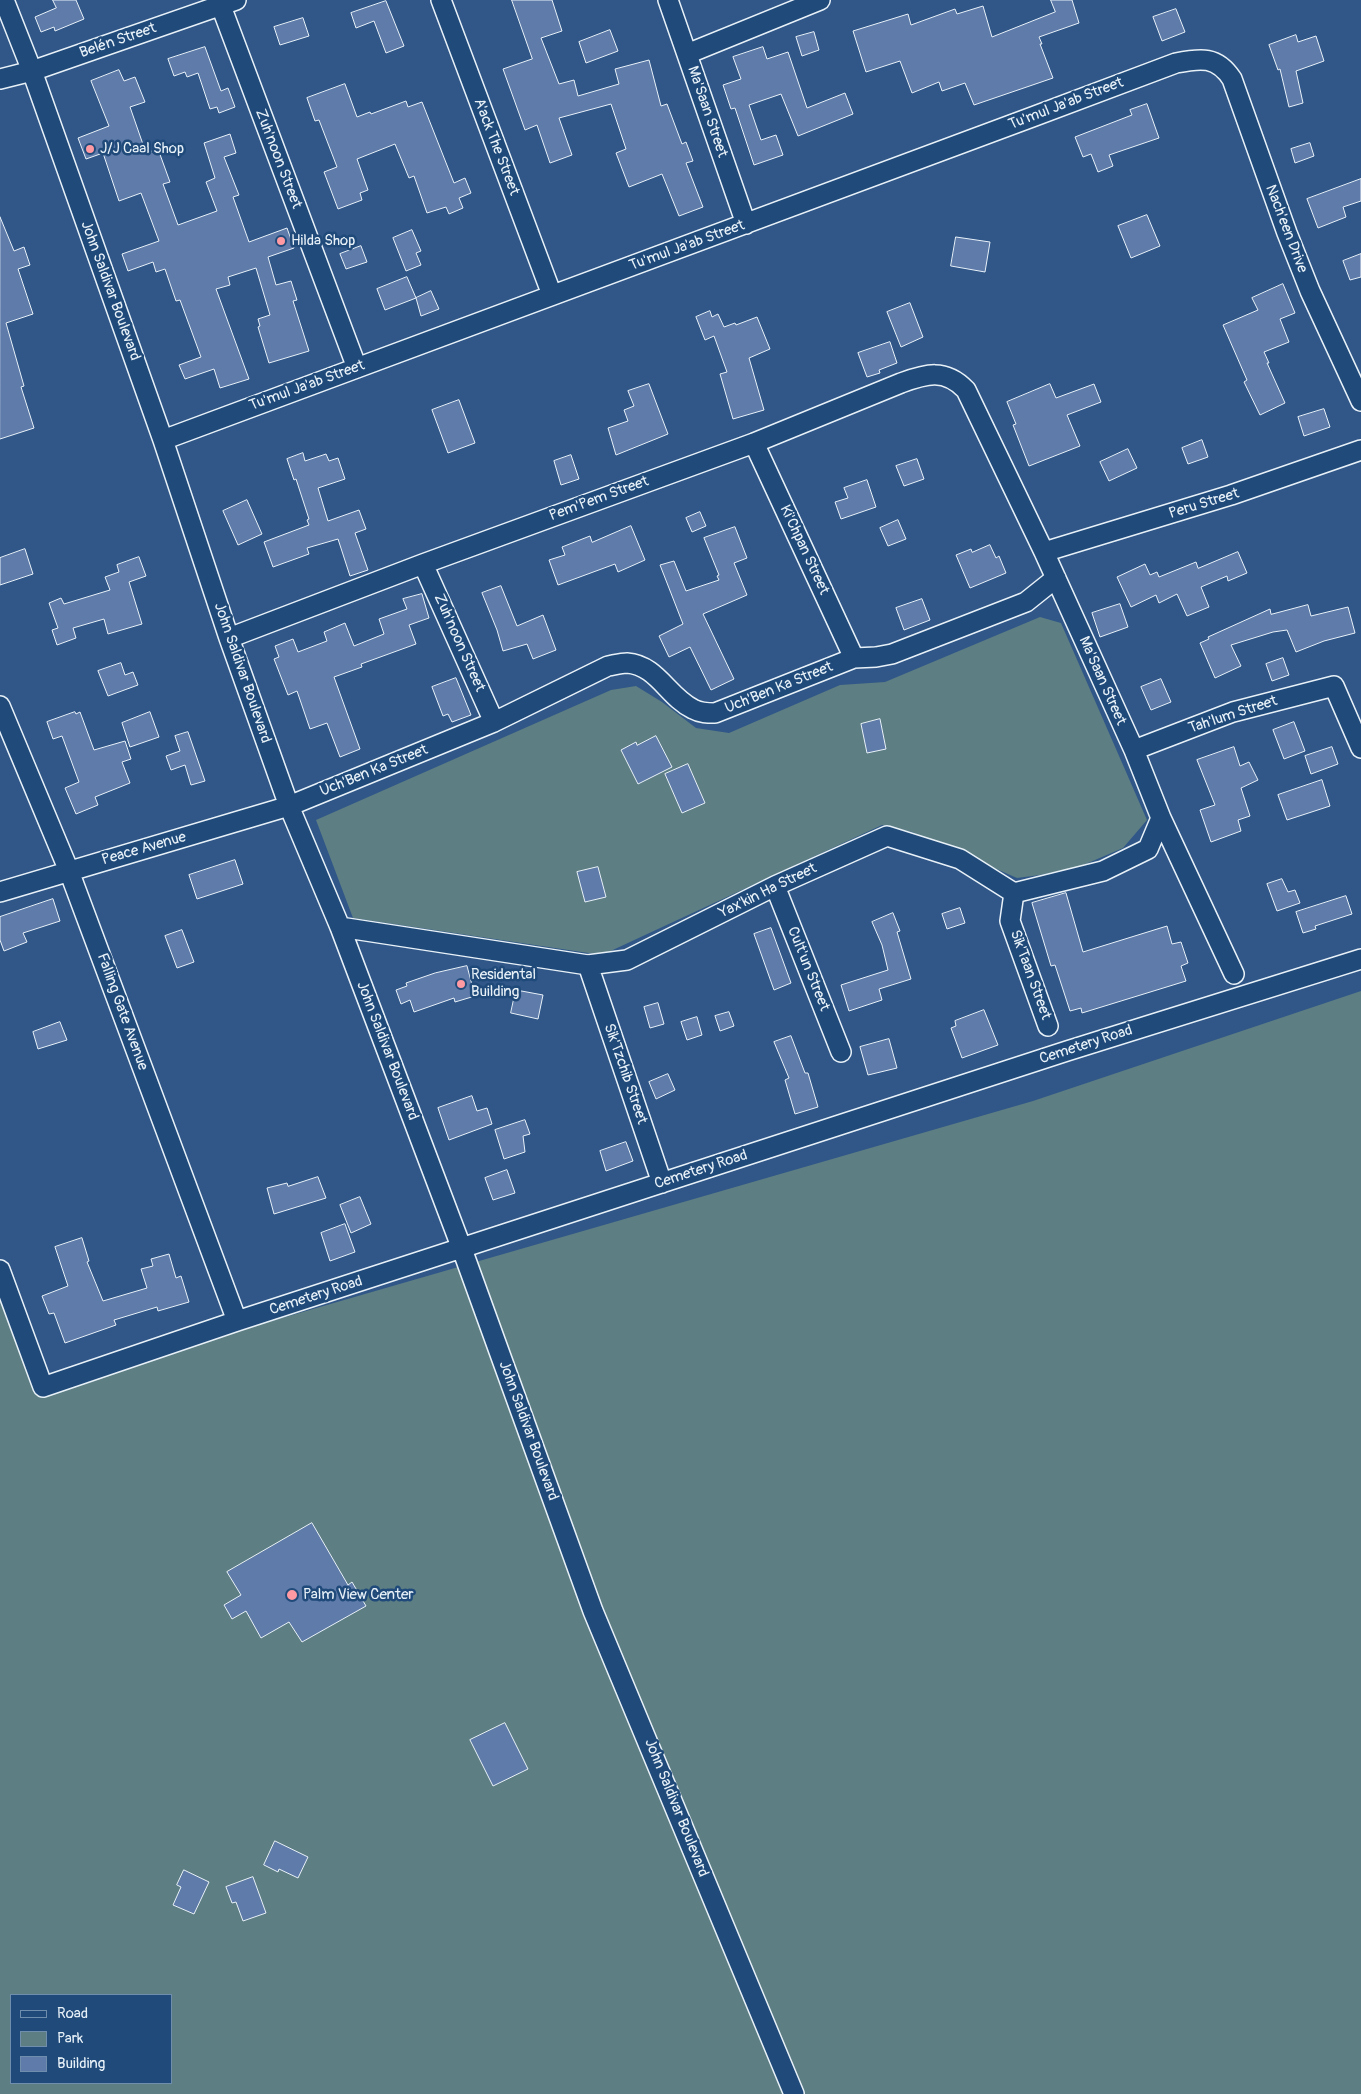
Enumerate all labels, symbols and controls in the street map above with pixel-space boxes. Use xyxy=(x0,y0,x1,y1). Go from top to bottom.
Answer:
street label: Belén Street xyxy=(77,19,159,63)
street label: Ma'Saan Street xyxy=(683,64,731,160)
street label: Tu'mul Ja'ab Street xyxy=(1006,74,1126,134)
street label: A'ack The Street xyxy=(469,96,523,198)
street label: Zuh'noon Street xyxy=(251,107,305,211)
place label: J/J Caal Shop xyxy=(100,140,184,158)
marker: J/J Caal Shop xyxy=(84,143,96,155)
street label: Nach'een Drive xyxy=(1261,182,1311,276)
street label: Tu'mul Ja'ab Street xyxy=(627,217,747,275)
street label: John Saldivar Boulevard xyxy=(76,219,144,363)
place label: Hilda Shop xyxy=(291,232,355,250)
marker: Hilda Shop xyxy=(275,235,287,247)
street label: Tu'mul Ja'ab Street xyxy=(247,357,367,415)
street label: Pem'Pem Street xyxy=(547,473,651,525)
street label: Peru Street xyxy=(1167,485,1241,523)
street label: Ki'Chpan Street xyxy=(775,502,833,598)
street label: Zuh'noon Street xyxy=(429,591,489,695)
street label: John Saldivar Boulevard xyxy=(210,600,274,746)
street label: Ma'Saan Street xyxy=(1074,634,1130,728)
street label: Uch'Ben Ka Street xyxy=(722,658,836,718)
street label: Tah'lum Street xyxy=(1186,692,1280,738)
street label: Uch'Ben Ka Street xyxy=(317,741,431,801)
street label: Peace Avenue xyxy=(100,828,188,870)
street label: Yax'kin Ha Street xyxy=(716,860,820,922)
street label: Cult'un Street xyxy=(783,924,833,1014)
street label: Sik'Taan Street xyxy=(1005,928,1055,1022)
street label: Falling Gate Avenue xyxy=(92,951,152,1073)
place label: Residental Building xyxy=(471,966,536,1001)
marker: Residental Building xyxy=(455,978,467,990)
street label: John Saldivar Boulevard xyxy=(352,979,422,1123)
street label: Sik'Tzchib Street xyxy=(599,1021,651,1127)
street label: Cemetery Road xyxy=(1037,1021,1135,1069)
street label: Cemetery Road xyxy=(652,1146,750,1194)
street label: Cemetery Road xyxy=(267,1272,365,1320)
street label: John Saldivar Boulevard xyxy=(494,1359,562,1503)
place label: Palm View Center xyxy=(303,1586,414,1604)
marker: Palm View Center xyxy=(285,1588,299,1602)
street label: John Saldivar Boulevard xyxy=(640,1736,712,1880)
legend xyxy=(10,1994,172,2084)
text: Road xyxy=(57,2004,88,2023)
text: Park xyxy=(57,2029,83,2048)
text: Building xyxy=(57,2054,105,2073)

